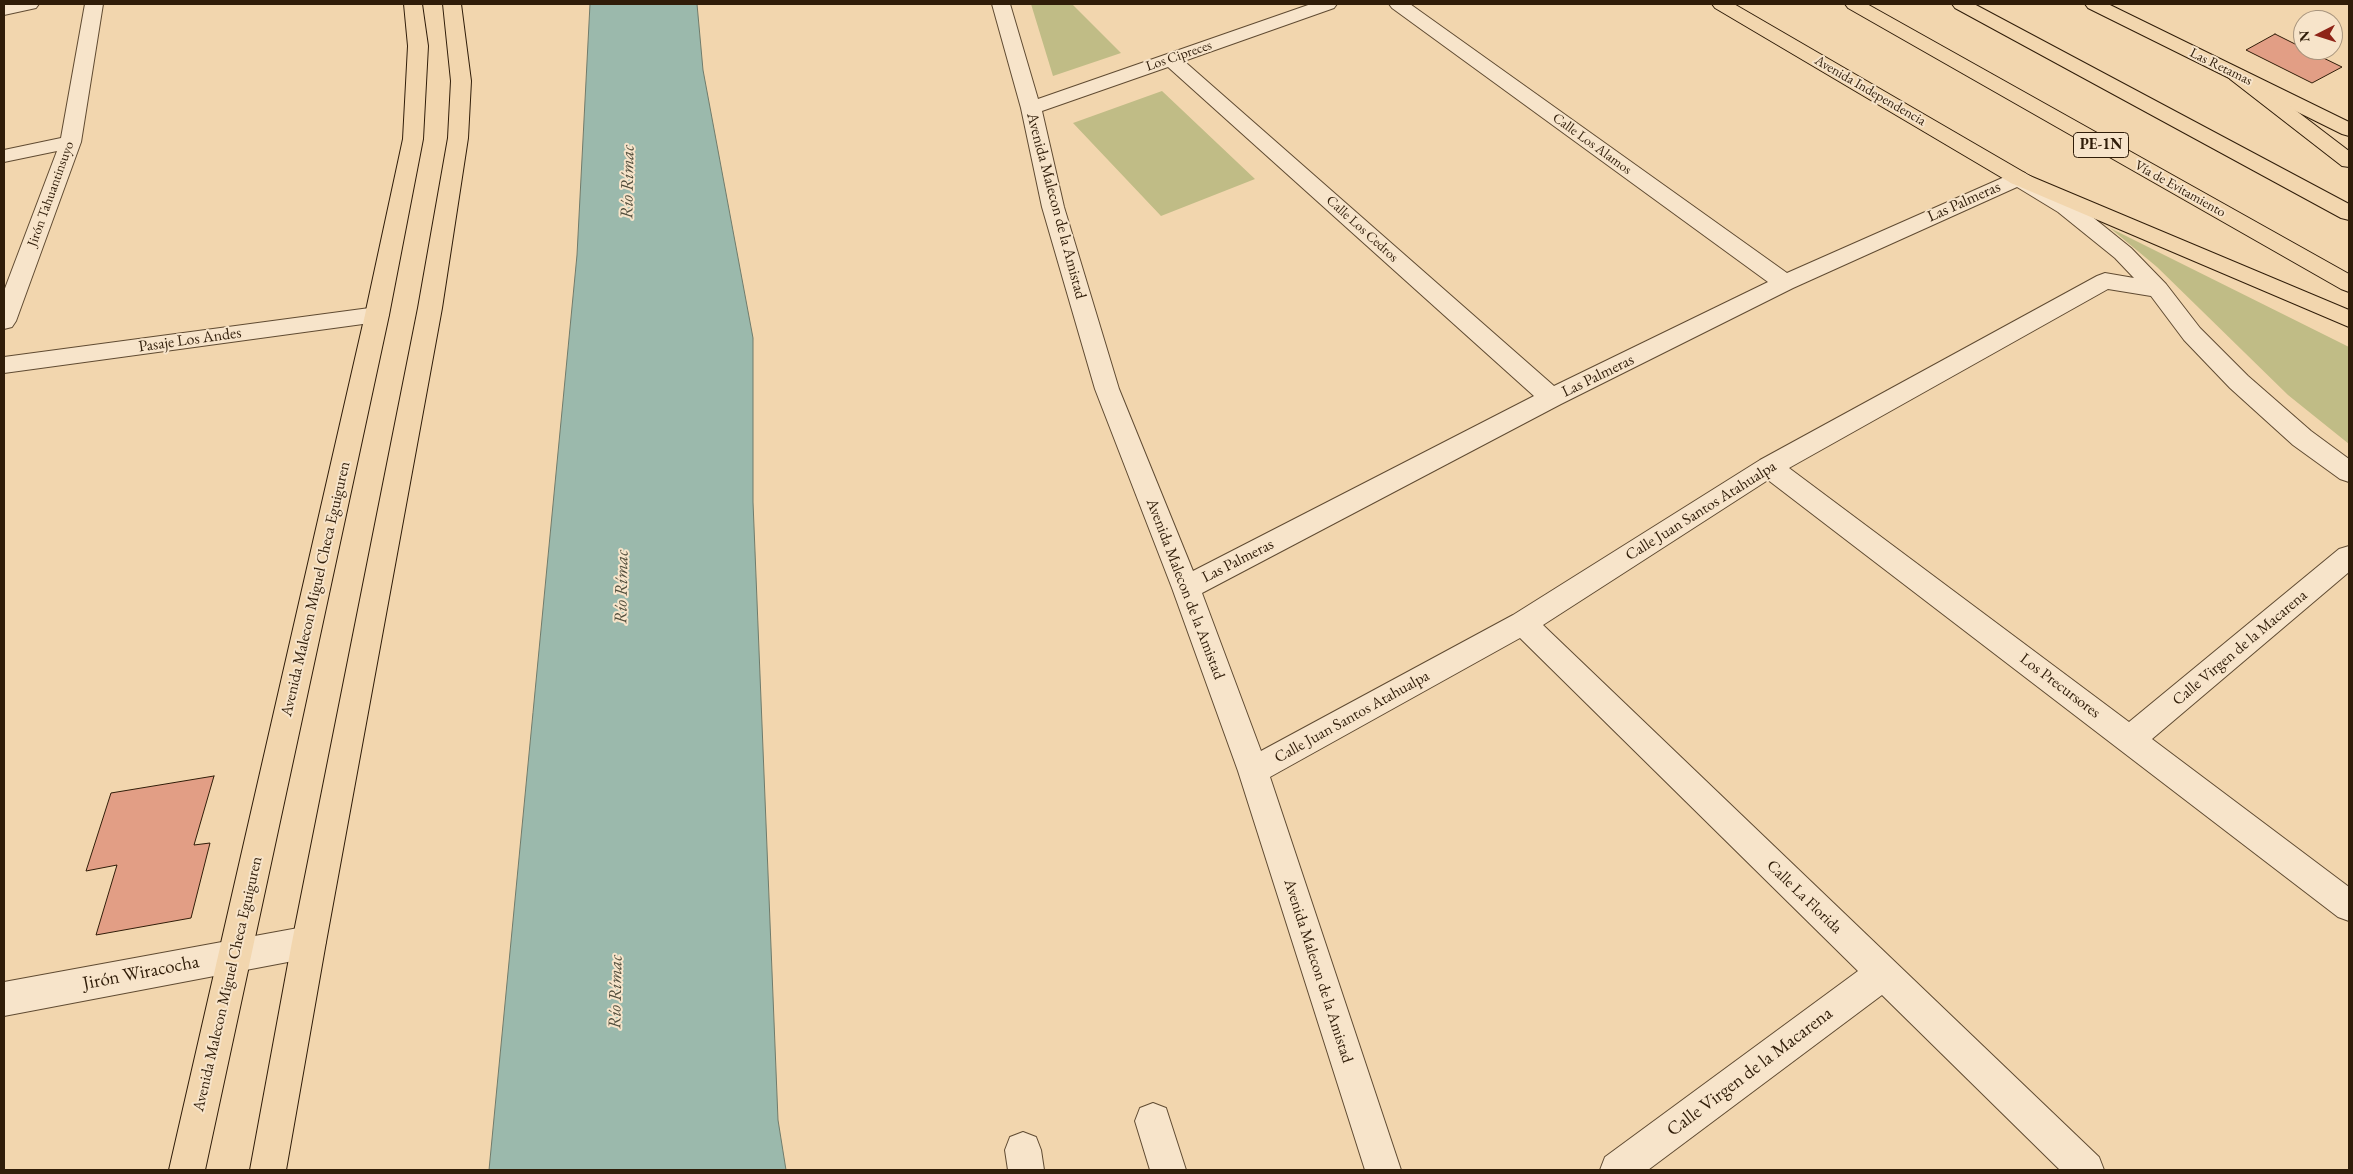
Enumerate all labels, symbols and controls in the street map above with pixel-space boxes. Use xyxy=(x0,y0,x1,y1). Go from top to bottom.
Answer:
north arrow xyxy=(2293,10,2343,60)
text: N xyxy=(2295,30,2314,43)
street label: Los Cipreces xyxy=(1144,37,1214,75)
street label: Las Retamas xyxy=(2187,45,2255,89)
street label: Avenida Independencia xyxy=(1811,52,1929,130)
street label: Calle Los Alamos xyxy=(1549,110,1635,178)
street label: Avenida Malecon de la Amistad xyxy=(1022,111,1090,301)
road number: PE-1N xyxy=(2074,132,2128,158)
street label: Jirón Tahuantinsuyo xyxy=(24,139,78,249)
water label: Río Rímac xyxy=(617,145,639,219)
street label: Vía de Evitamiento xyxy=(2131,157,2229,221)
street label: Las Palmeras xyxy=(1924,177,2004,227)
street label: Calle Los Cedros xyxy=(1322,192,1402,266)
street label: Pasaje Los Andes xyxy=(137,323,243,357)
street label: Las Palmeras xyxy=(1559,350,1637,402)
street label: Calle Juan Santos Atahualpa xyxy=(1622,457,1780,565)
street label: Avenida Malecon Miguel Checa Eguiguren xyxy=(277,460,355,718)
street label: Avenida Malecon de la Amistad xyxy=(1142,496,1228,682)
street label: Las Palmeras xyxy=(1199,535,1277,587)
water label: Río Rímac xyxy=(611,550,633,624)
street label: Calle Virgen de la Macarena xyxy=(2169,586,2311,710)
street label: Los Precursores xyxy=(2016,649,2104,723)
street label: Calle Juan Santos Atahualpa xyxy=(1271,666,1433,768)
street label: Avenida Malecon Miguel Checa Eguiguren xyxy=(189,855,267,1113)
street label: Calle La Florida xyxy=(1762,856,1846,938)
street label: Avenida Malecon de la Amistad xyxy=(1279,877,1357,1065)
street label: Jirón Wiracocha xyxy=(81,951,201,995)
water label: Río Rímac xyxy=(605,955,627,1029)
street label: Calle Virgen de la Macarena xyxy=(1663,1002,1837,1142)

